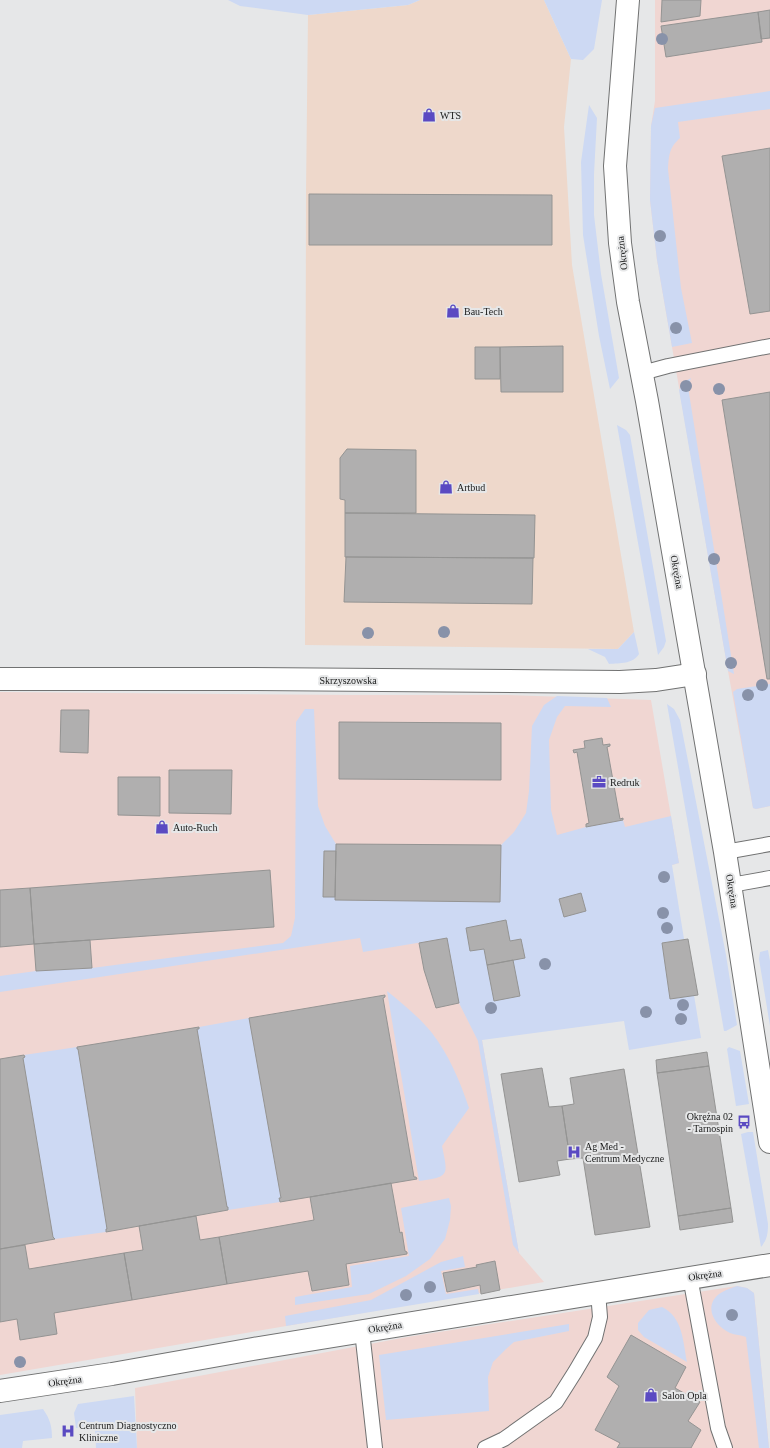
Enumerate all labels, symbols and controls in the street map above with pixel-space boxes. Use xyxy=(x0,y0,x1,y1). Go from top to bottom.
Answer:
shop icon: WTS xyxy=(421,107,437,123)
place label: WTS xyxy=(440,110,461,121)
street label: Okrężna xyxy=(614,235,630,270)
shop icon: Bau-Tech xyxy=(445,303,461,319)
place label: Bau-Tech xyxy=(464,306,503,317)
shop icon: Artbud xyxy=(438,479,454,495)
place label: Artbud xyxy=(457,482,485,493)
street label: Okrężna xyxy=(669,554,685,590)
street label: Skrzyszowska xyxy=(319,675,377,686)
office icon: Redruk xyxy=(591,774,607,790)
place label: Redruk xyxy=(610,777,639,788)
shop icon: Auto-Ruch xyxy=(154,819,170,835)
place label: Auto-Ruch xyxy=(173,822,217,833)
street label: Okrężna xyxy=(724,873,740,909)
place label: Okrężna 02 - Tarnospin xyxy=(687,1111,733,1134)
bus stop icon: Okrężna 02 - Tarnospin xyxy=(736,1114,752,1130)
place label: Ag Med - Centrum Medyczne xyxy=(585,1141,665,1164)
hospital icon: Ag Med - Centrum Medyczne xyxy=(566,1144,582,1160)
street label: Okrężna xyxy=(687,1267,723,1283)
street label: Okrężna xyxy=(367,1319,403,1335)
street label: Okrężna xyxy=(47,1373,83,1389)
shop icon: Salon Opla xyxy=(643,1387,659,1403)
place label: Salon Opla xyxy=(662,1390,707,1401)
place label: Centrum Diagnostyczno Kliniczne xyxy=(79,1420,176,1443)
hospital icon: Centrum Diagnostyczno Kliniczne xyxy=(60,1423,76,1439)

